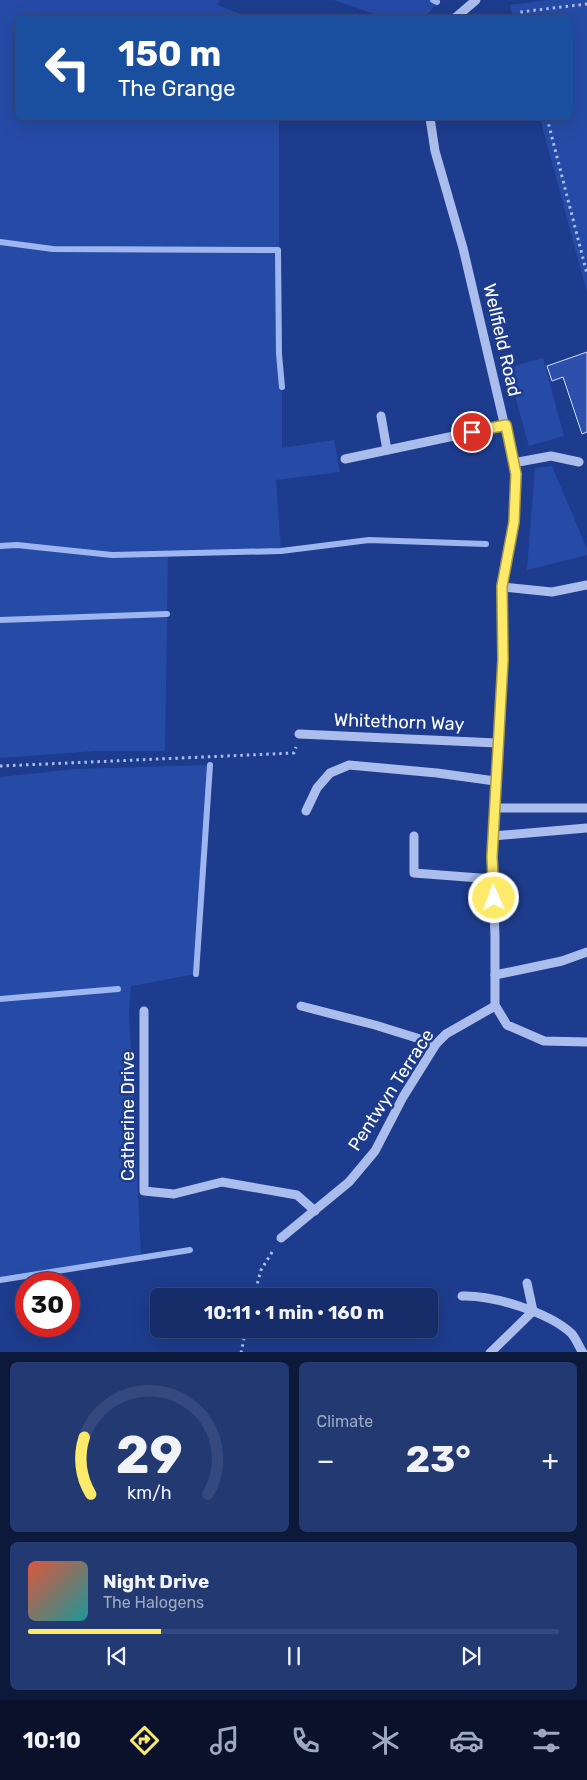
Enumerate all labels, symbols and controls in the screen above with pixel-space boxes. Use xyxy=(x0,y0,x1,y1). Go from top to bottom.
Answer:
text: 150 m xyxy=(118,33,221,75)
icon: left xyxy=(35,35,100,100)
text: The Grange xyxy=(118,75,236,102)
street label: Wellfield Road xyxy=(478,282,526,398)
pin xyxy=(451,411,493,453)
icon: arrive xyxy=(458,418,486,446)
street label: Whitethorn Way xyxy=(333,709,465,735)
position arrow xyxy=(467,871,519,923)
street label: Pentwyn Terrace xyxy=(343,1025,439,1155)
street label: Catherine Drive xyxy=(117,1051,139,1181)
speed limit sign: 30 xyxy=(15,1272,80,1337)
text: 10:11 · 1 min · 160 m xyxy=(204,1301,384,1324)
text: Climate xyxy=(317,1412,373,1431)
text: 29 xyxy=(116,1424,183,1486)
text: 23° xyxy=(405,1436,471,1482)
text: − xyxy=(317,1444,335,1477)
text: + xyxy=(542,1444,559,1477)
text: km/h xyxy=(127,1482,172,1503)
text: Night Drive xyxy=(103,1570,209,1593)
text: The Halogens xyxy=(103,1593,204,1612)
icon: previous xyxy=(103,1642,131,1670)
icon: pause xyxy=(280,1642,308,1670)
icon: next xyxy=(457,1642,485,1670)
icon: directions xyxy=(127,1723,162,1758)
icon: music xyxy=(207,1723,242,1758)
icon: phone xyxy=(288,1723,323,1758)
icon: climate xyxy=(368,1723,403,1758)
icon: car xyxy=(449,1723,484,1758)
icon: filters xyxy=(529,1723,564,1758)
text: 10:10 xyxy=(23,1727,81,1754)

